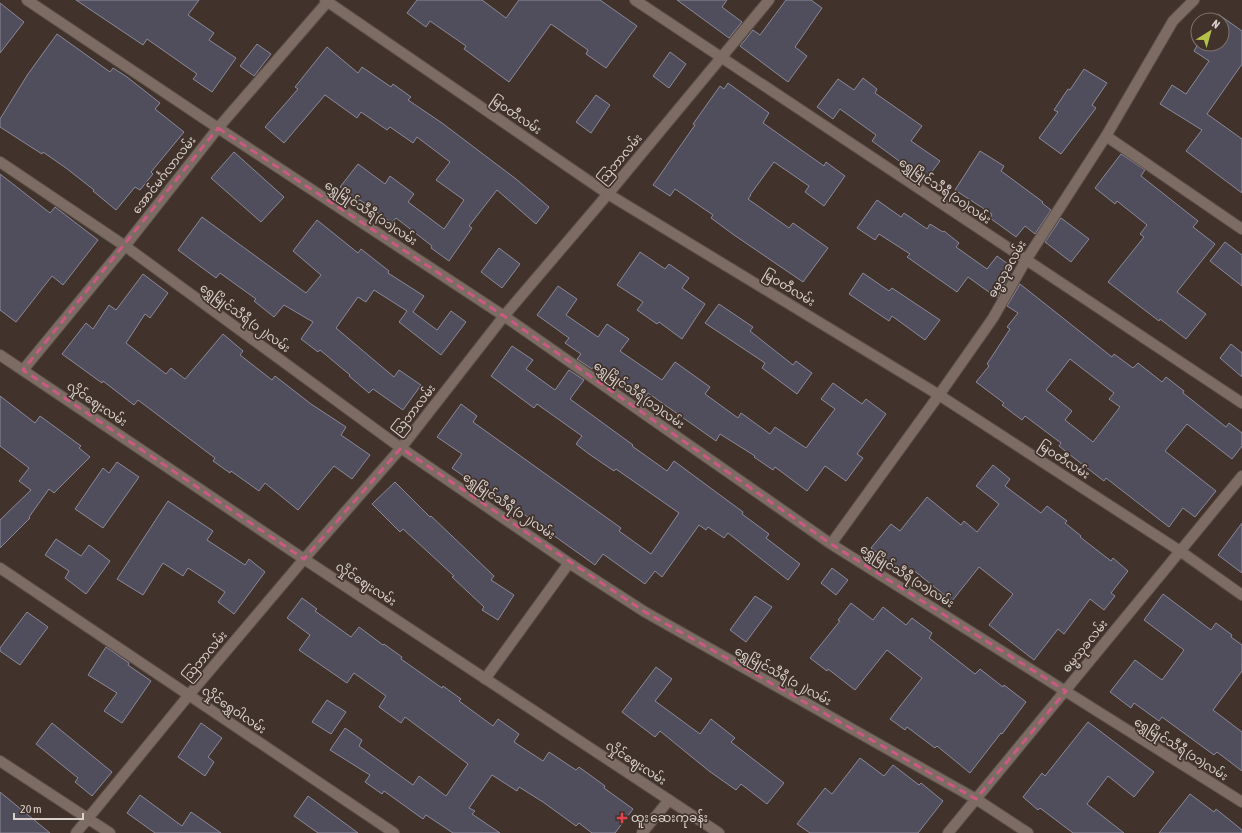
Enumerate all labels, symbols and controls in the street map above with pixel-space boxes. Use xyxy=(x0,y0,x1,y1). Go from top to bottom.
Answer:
north arrow xyxy=(1190,12,1230,52)
text: N xyxy=(1210,17,1222,31)
street label: မြဝတီလမ်း xyxy=(486,91,545,140)
street label: သြဘာလမ်း xyxy=(594,130,647,189)
street label: အောင်မင်္ဂလာလမ်း xyxy=(128,132,199,216)
street label: ရွှေမြိုင်သီရီ (၁၀)လမ်း xyxy=(895,153,995,229)
street label: ရွှေမြိုင်သီရီ (၁၁)လမ်း xyxy=(321,176,421,251)
street label: ဓမ္မသုခလမ်း xyxy=(983,237,1032,302)
street label: မြဝတီလမ်း xyxy=(759,265,819,312)
street label: ရွှေမြိုင်သီရီ (၁၂)လမ်း xyxy=(195,279,294,358)
street label: ရွှေမြိုင်သီရီ (၁၁)လမ်း xyxy=(589,357,688,434)
street label: လှိုင်ဈေးလမ်း xyxy=(63,377,131,432)
street label: သြဘာလမ်း xyxy=(388,380,441,440)
street label: မြဝတီလမ်း xyxy=(1034,437,1093,484)
street label: ရွှေမြိုင်သီရီ (၁၂)လမ်း xyxy=(459,468,559,544)
street label: ရွှေမြိုင်သီရီ (၁၁)လမ်း xyxy=(856,540,957,613)
street label: လှိုင်ဈေးလမ်း xyxy=(332,558,400,611)
street label: ဓမ္မသုခလမ်း xyxy=(1058,616,1113,677)
street label: သြဘာလမ်း xyxy=(179,627,232,686)
street label: ရွှေမြိုင်သီရီ (၁၂)လမ်း xyxy=(731,642,835,711)
street label: လှိုင်ရွှေဝါလမ်း xyxy=(198,682,270,739)
street label: ရွှေမြိုင်သီရီ (၁၁)လမ်း xyxy=(1130,713,1231,786)
street label: လှိုင်ဈေးလမ်း xyxy=(602,737,670,790)
scale bar xyxy=(14,795,83,821)
text: 20 m xyxy=(20,802,42,816)
place label: ထူး ဆေးကုခန်း xyxy=(631,809,708,828)
marker: ထူး ဆေးကုခန်း xyxy=(616,812,628,824)

